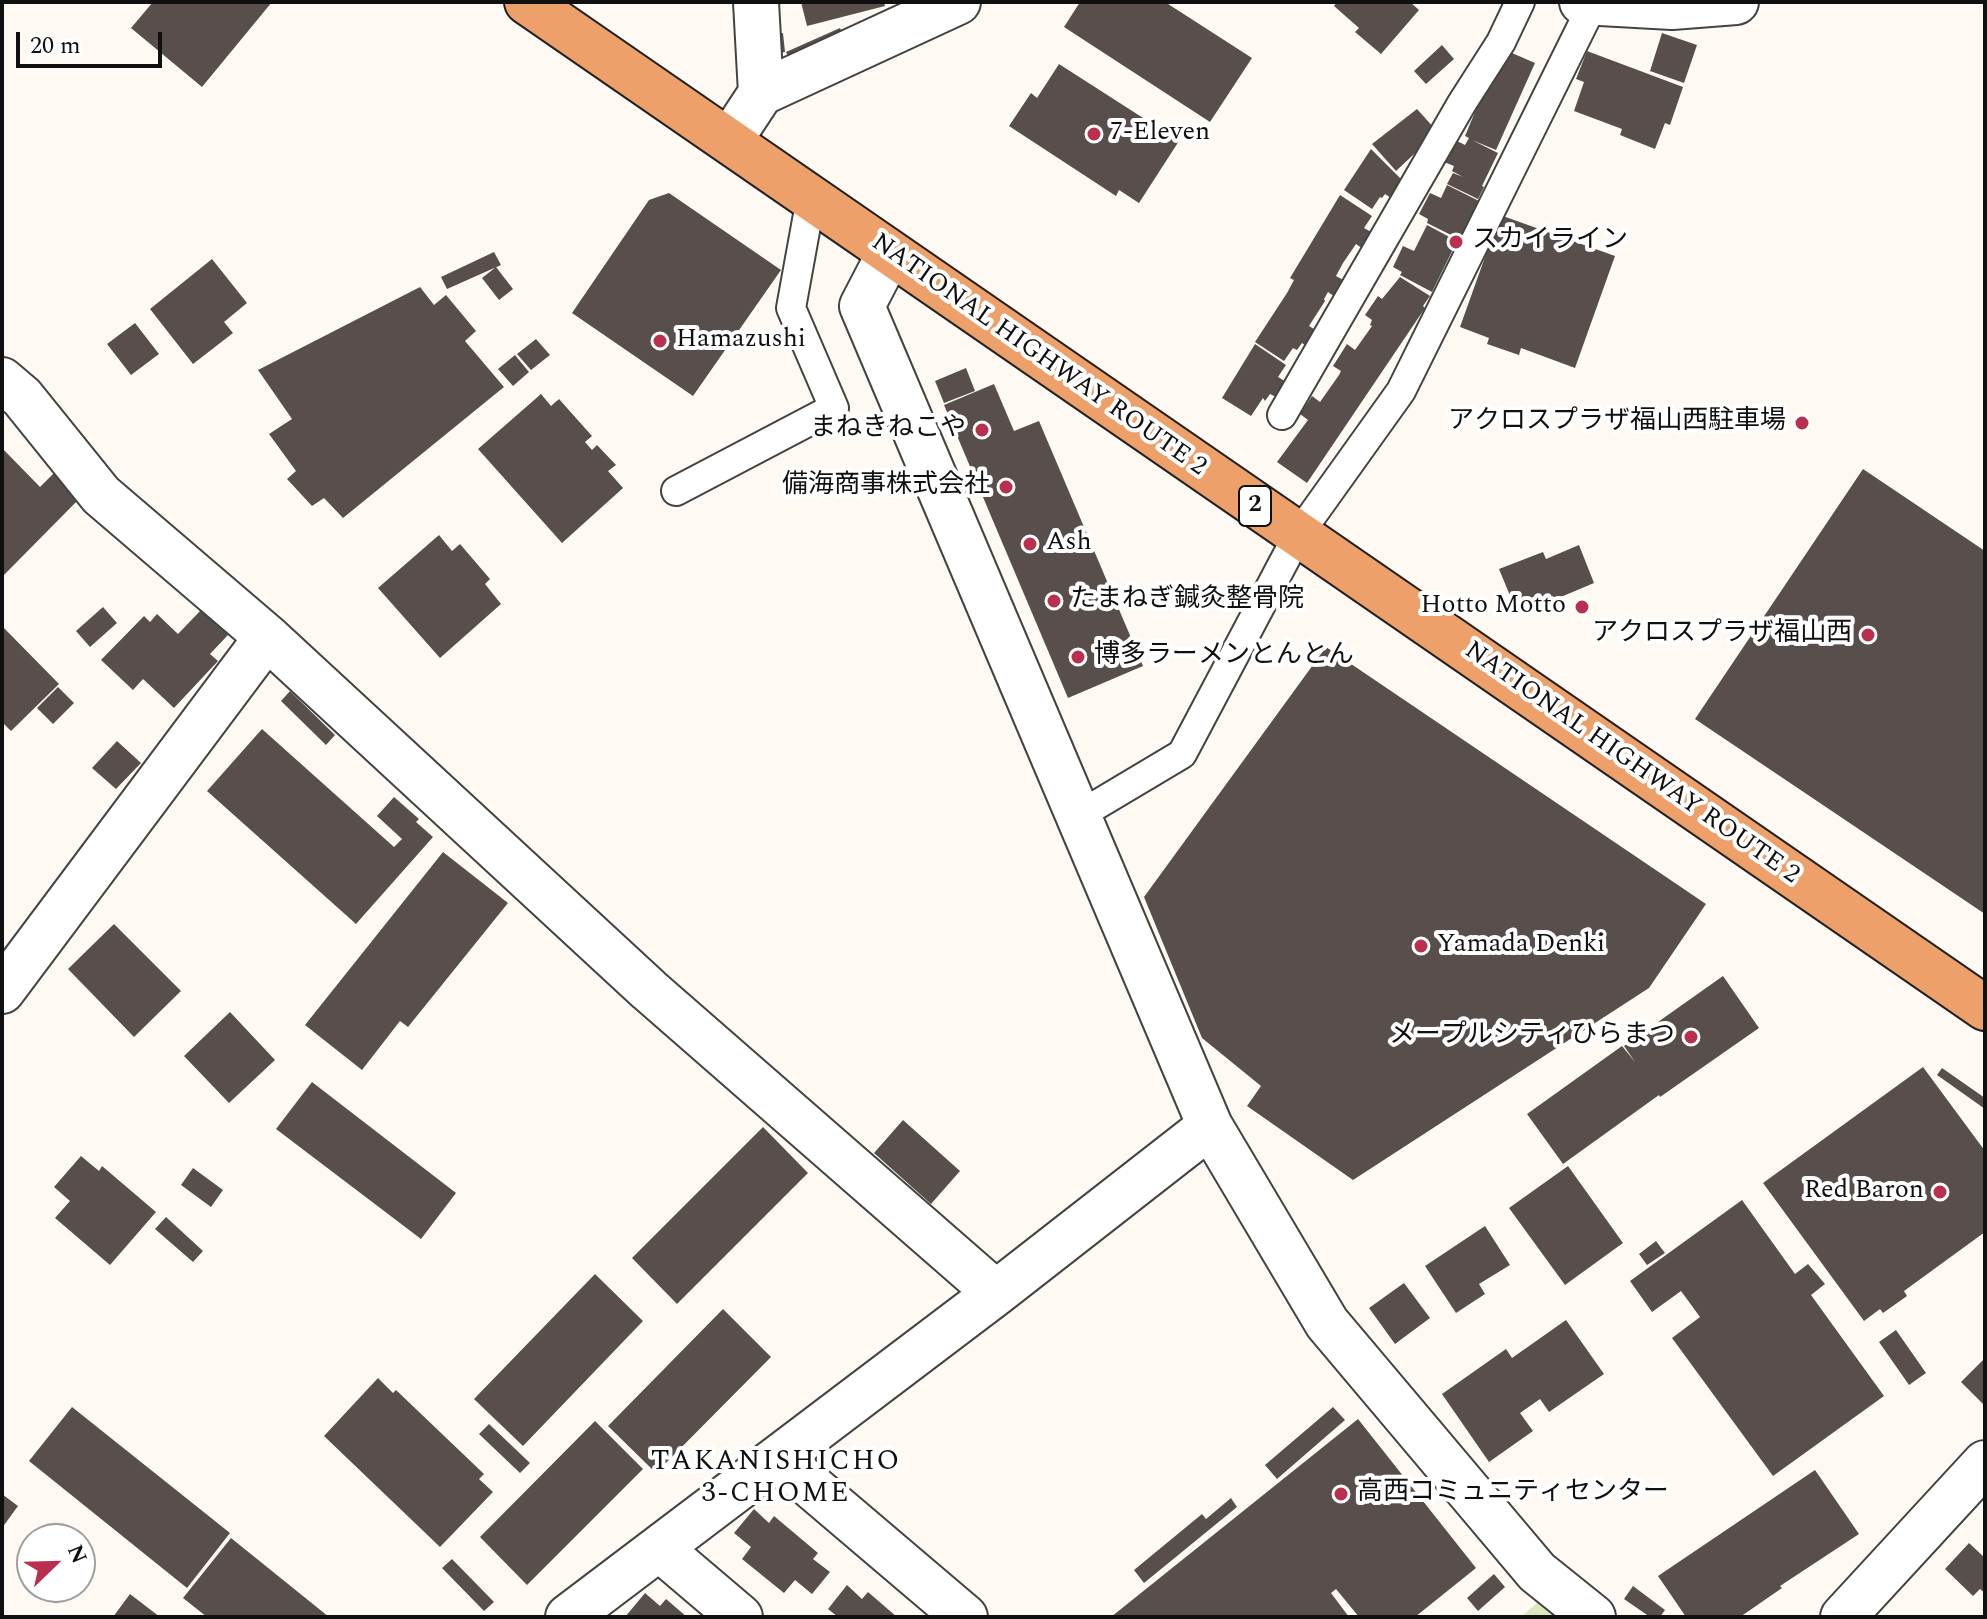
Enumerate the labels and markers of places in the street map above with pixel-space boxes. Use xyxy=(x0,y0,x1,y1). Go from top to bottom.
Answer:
place label: 7-Eleven xyxy=(1110,118,1210,150)
marker: 7-Eleven xyxy=(1085,125,1103,143)
place label: スカイライン xyxy=(1472,226,1628,258)
marker: スカイライン xyxy=(1447,233,1465,251)
place label: Hamazushi xyxy=(676,325,806,357)
marker: Hamazushi xyxy=(651,332,669,350)
place label: アクロスプラザ福山西駐車場 xyxy=(1448,407,1786,439)
place label: まねきねこや xyxy=(810,414,966,446)
marker: アクロスプラザ福山西駐車場 xyxy=(1793,414,1811,432)
marker: まねきねこや xyxy=(973,421,991,439)
place label: 備海商事株式会社 xyxy=(782,471,990,503)
marker: 備海商事株式会社 xyxy=(997,478,1015,496)
place label: Ash xyxy=(1046,528,1092,560)
marker: Ash xyxy=(1021,535,1039,553)
place label: たまねぎ鍼灸整骨院 xyxy=(1070,585,1304,617)
place label: Hotto Motto xyxy=(1421,591,1566,623)
marker: たまねぎ鍼灸整骨院 xyxy=(1045,592,1063,610)
marker: Hotto Motto xyxy=(1573,598,1591,616)
place label: アクロスプラザ福山西 xyxy=(1592,619,1852,651)
marker: アクロスプラザ福山西 xyxy=(1859,626,1877,644)
place label: 博多ラーメンとんとん xyxy=(1094,641,1354,673)
marker: 博多ラーメンとんとん xyxy=(1069,648,1087,666)
place label: Yamada Denki xyxy=(1437,930,1605,962)
marker: Yamada Denki xyxy=(1412,937,1430,955)
place label: メープルシティひらまつ xyxy=(1389,1021,1675,1053)
marker: メープルシティひらまつ xyxy=(1682,1028,1700,1046)
place label: Red Baron xyxy=(1804,1176,1924,1208)
marker: Red Baron xyxy=(1931,1183,1949,1201)
place label: 高西コミュニティセンター xyxy=(1357,1478,1669,1510)
marker: 高西コミュニティセンター xyxy=(1332,1485,1350,1503)

